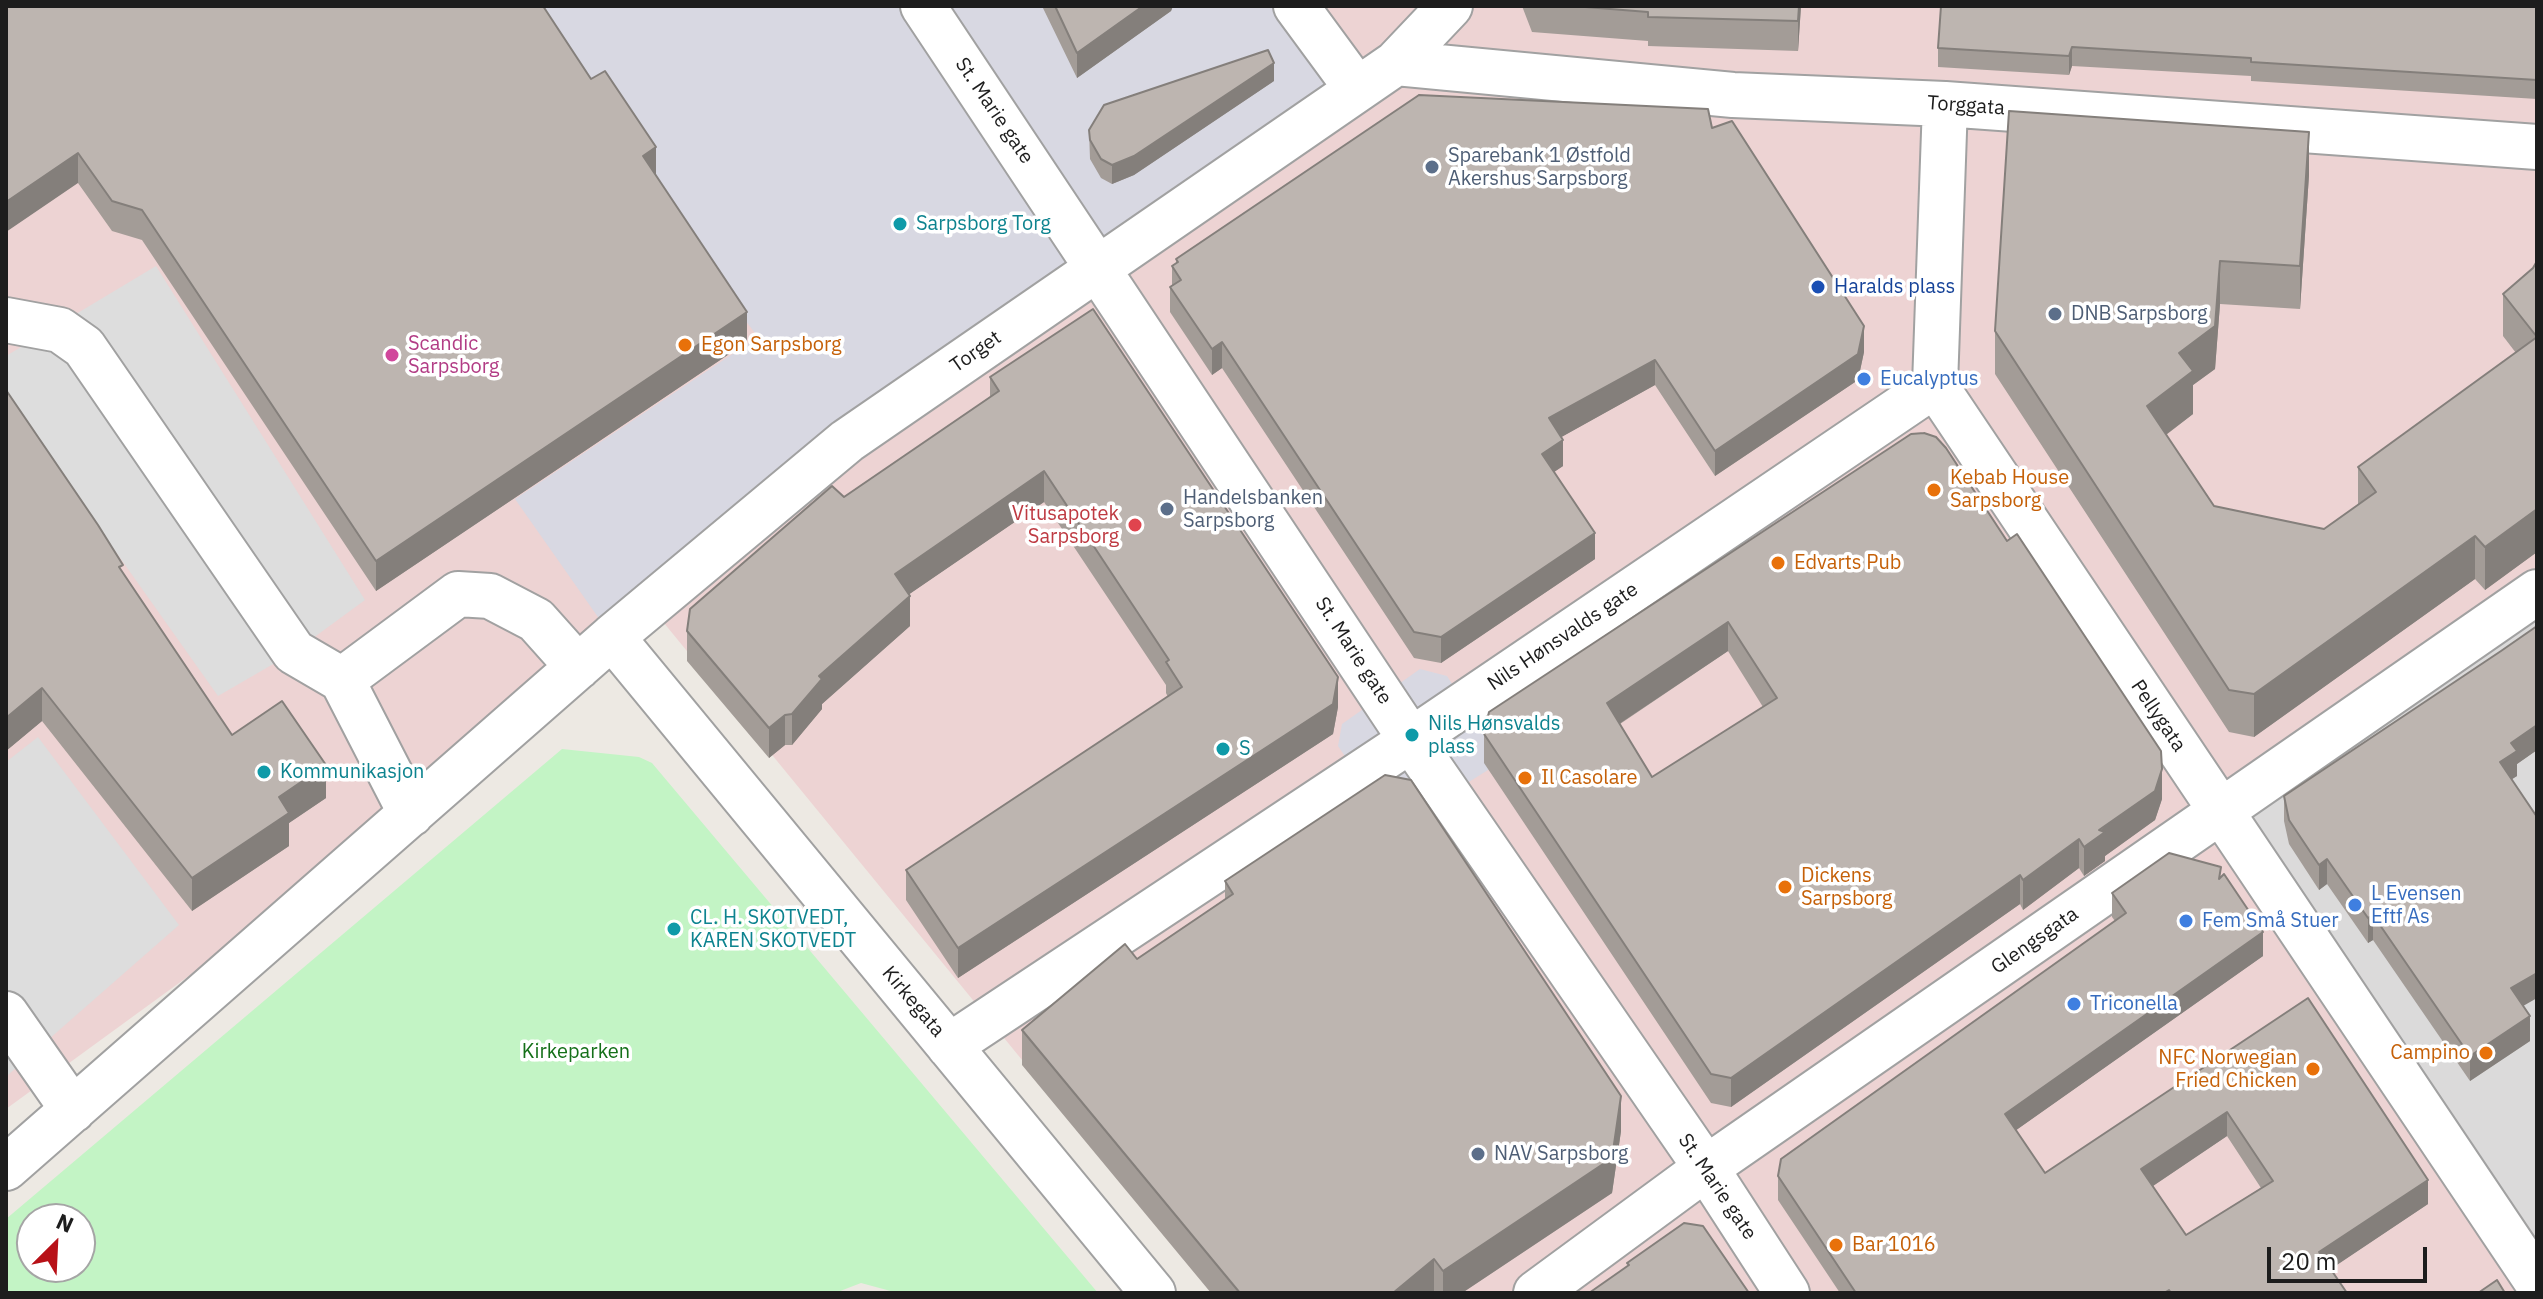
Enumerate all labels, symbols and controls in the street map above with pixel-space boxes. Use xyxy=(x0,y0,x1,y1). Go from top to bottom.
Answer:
street label: St. Marie gate xyxy=(950,53,1038,169)
street label: Torggata xyxy=(1926,91,2006,121)
place label: Sparebank 1 Østfold Akershus Sarpsborg xyxy=(1448,144,1631,191)
marker: Sparebank 1 Østfold Akershus Sarpsborg xyxy=(1423,158,1441,176)
place label: Sarpsborg Torg xyxy=(916,212,1051,236)
marker: Sarpsborg Torg xyxy=(891,215,909,233)
place label: Haralds plass xyxy=(1834,275,1955,299)
marker: Haralds plass xyxy=(1809,278,1827,296)
place label: DNB Sarpsborg xyxy=(2071,302,2208,326)
marker: DNB Sarpsborg xyxy=(2046,305,2064,323)
street label: Torget xyxy=(946,326,1006,378)
place label: Scandic Sarpsborg xyxy=(408,332,499,379)
place label: Egon Sarpsborg xyxy=(701,333,841,357)
marker: Egon Sarpsborg xyxy=(676,336,694,354)
marker: Scandic Sarpsborg xyxy=(383,346,401,364)
place label: Eucalyptus xyxy=(1880,367,1979,391)
marker: Eucalyptus xyxy=(1855,370,1873,388)
place label: Kebab House Sarpsborg xyxy=(1950,466,2069,513)
marker: Kebab House Sarpsborg xyxy=(1925,481,1943,499)
place label: Handelsbanken Sarpsborg xyxy=(1183,486,1323,533)
marker: Handelsbanken Sarpsborg xyxy=(1158,500,1176,518)
place label: Vitusapotek Sarpsborg xyxy=(1012,502,1119,549)
marker: Vitusapotek Sarpsborg xyxy=(1126,516,1144,534)
place label: Edvarts Pub xyxy=(1794,551,1901,575)
marker: Edvarts Pub xyxy=(1769,554,1787,572)
street label: Nils Hønsvalds gate xyxy=(1483,578,1643,696)
street label: St. Marie gate xyxy=(1309,593,1397,709)
street label: Pellygata xyxy=(2125,675,2191,757)
place label: Nils Hønsvalds plass xyxy=(1428,712,1560,759)
marker: Nils Hønsvalds plass xyxy=(1403,726,1421,744)
place label: S xyxy=(1239,737,1251,761)
marker: S xyxy=(1214,740,1232,758)
place label: Kommunikasjon xyxy=(280,760,424,784)
marker: Kommunikasjon xyxy=(255,763,273,781)
place label: Il Casolare xyxy=(1541,766,1638,790)
marker: Il Casolare xyxy=(1516,769,1534,787)
place label: Dickens Sarpsborg xyxy=(1801,864,1892,911)
marker: Dickens Sarpsborg xyxy=(1776,878,1794,896)
place label: L Evensen Eftf As xyxy=(2371,882,2461,929)
marker: L Evensen Eftf As xyxy=(2346,896,2364,914)
street label: Glengsgata xyxy=(1987,902,2083,980)
place label: CL. H. SKOTVEDT, KAREN SKOTVEDT xyxy=(690,906,856,953)
place label: Fem Små Stuer xyxy=(2202,909,2339,933)
marker: Fem Små Stuer xyxy=(2177,912,2195,930)
marker: CL. H. SKOTVEDT, KAREN SKOTVEDT xyxy=(665,920,683,938)
street label: Kirkegata xyxy=(876,962,950,1042)
place label: Triconella xyxy=(2090,992,2178,1016)
marker: Triconella xyxy=(2065,995,2083,1013)
park label: Kirkeparken xyxy=(522,1040,630,1064)
place label: Campino xyxy=(2390,1041,2470,1065)
marker: Campino xyxy=(2477,1044,2495,1062)
place label: NFC Norwegian Fried Chicken xyxy=(2158,1046,2297,1093)
marker: NFC Norwegian Fried Chicken xyxy=(2304,1060,2322,1078)
street label: St. Marie gate xyxy=(1673,1129,1761,1245)
place label: NAV Sarpsborg xyxy=(1494,1142,1628,1166)
marker: NAV Sarpsborg xyxy=(1469,1145,1487,1163)
north arrow xyxy=(16,1203,96,1283)
text: N xyxy=(52,1206,78,1239)
scale bar xyxy=(2271,1231,2431,1281)
place label: Bar 1016 xyxy=(1852,1233,1936,1257)
marker: Bar 1016 xyxy=(1827,1236,1845,1254)
text: 20 m xyxy=(2281,1245,2336,1277)

